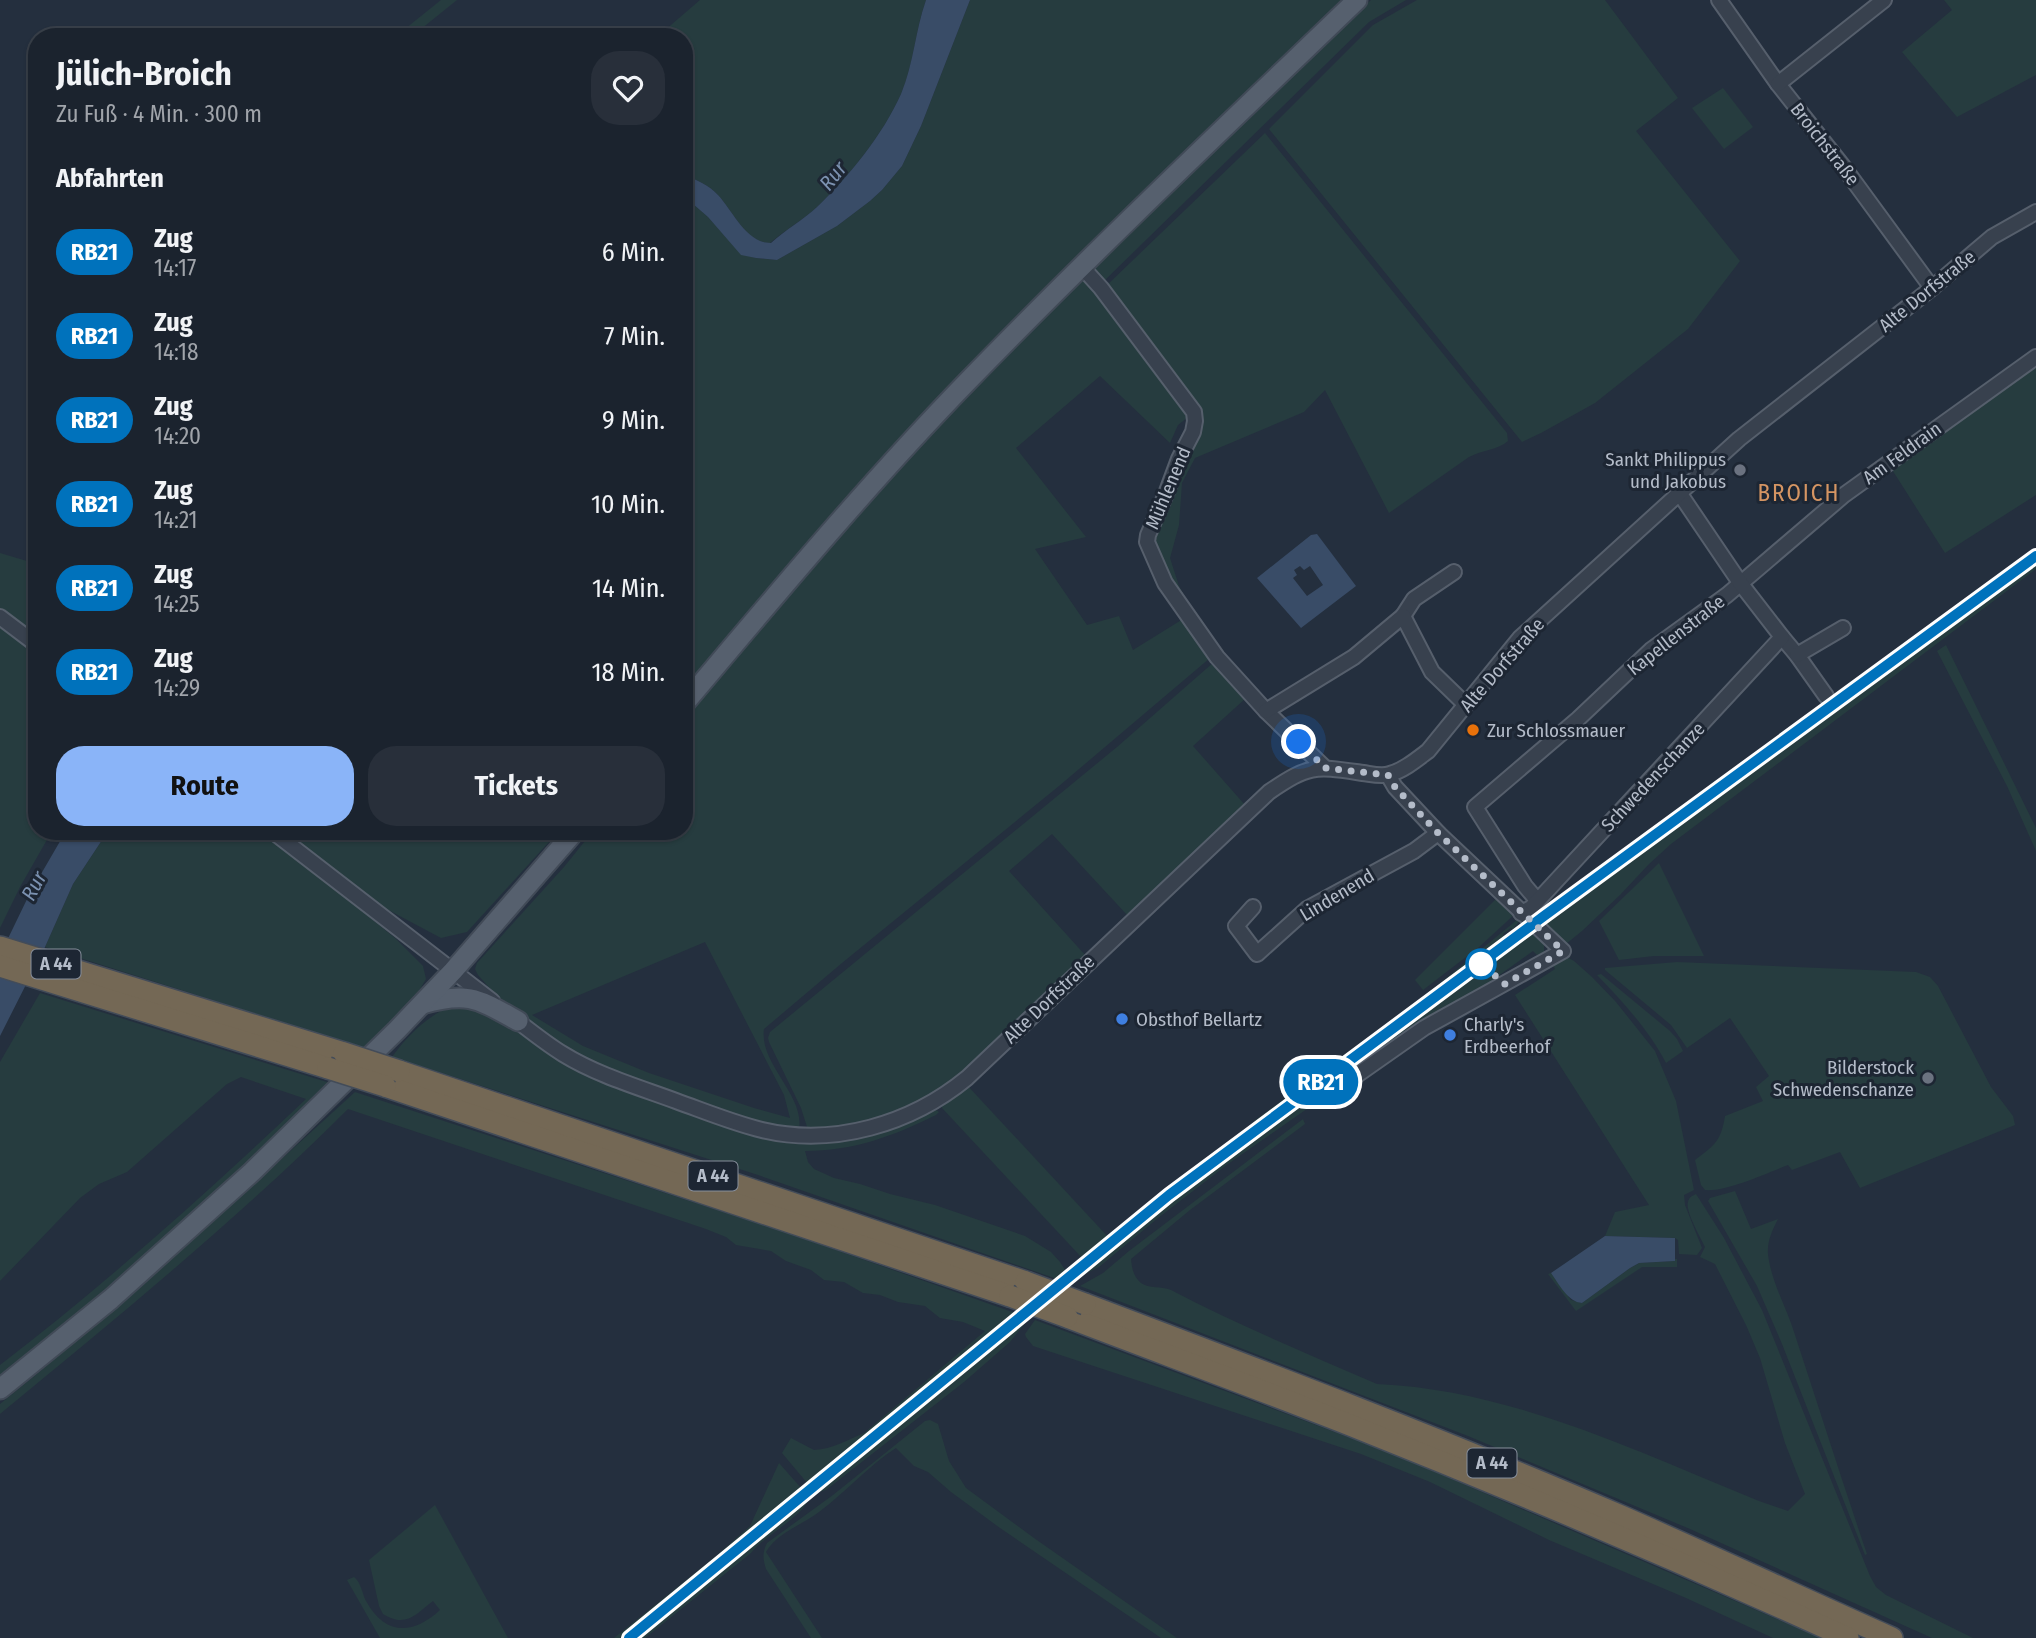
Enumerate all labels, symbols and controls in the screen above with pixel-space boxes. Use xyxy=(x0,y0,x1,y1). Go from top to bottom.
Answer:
button: heart xyxy=(591,51,665,125)
text: Jülich-Broich xyxy=(56,54,232,94)
street label: Broichstraße xyxy=(1786,98,1864,190)
text: Zu Fuß · 4 Min. · 300 m xyxy=(56,100,262,128)
water label: Rur xyxy=(814,156,853,196)
text: Abfahrten xyxy=(56,163,164,194)
text: Zug xyxy=(154,223,193,254)
text: 6 Min. xyxy=(602,237,665,268)
text: RB21 xyxy=(71,238,118,266)
street label: Alte Dorfstraße xyxy=(1874,245,1980,337)
text: 14:17 xyxy=(154,254,196,282)
text: Zug xyxy=(154,307,193,338)
text: 7 Min. xyxy=(604,321,665,352)
text: RB21 xyxy=(71,322,118,350)
text: 14:18 xyxy=(154,338,199,366)
text: Zug xyxy=(154,391,193,422)
text: 9 Min. xyxy=(602,405,665,436)
text: RB21 xyxy=(71,406,118,434)
street label: Am Feldrain xyxy=(1858,417,1946,489)
text: 14:20 xyxy=(154,422,201,450)
street label: Mühlenend xyxy=(1140,443,1196,533)
place label: Sankt Philippus und Jakobus xyxy=(1605,448,1726,493)
marker: Sankt Philippus und Jakobus xyxy=(1732,462,1748,478)
text: Zug xyxy=(154,475,193,506)
district label: BROICH xyxy=(1757,479,1841,507)
text: 10 Min. xyxy=(591,489,665,520)
text: RB21 xyxy=(71,490,118,518)
text: 14:21 xyxy=(154,506,198,534)
text: Zug xyxy=(154,559,193,590)
text: 14 Min. xyxy=(592,573,665,604)
text: RB21 xyxy=(71,574,118,602)
text: 14:25 xyxy=(154,590,200,618)
street label: Kapellenstraße xyxy=(1623,590,1729,680)
street label: Alte Dorfstraße xyxy=(1455,613,1549,717)
text: Zug xyxy=(154,643,193,674)
text: 18 Min. xyxy=(591,657,665,688)
text: RB21 xyxy=(71,658,118,686)
text: 14:29 xyxy=(154,674,200,702)
street label: Schwedenschanze xyxy=(1596,717,1710,837)
place label: Zur Schlossmauer xyxy=(1487,719,1625,742)
marker: Zur Schlossmauer xyxy=(1465,722,1481,738)
your location xyxy=(1281,724,1316,759)
button: Route xyxy=(56,746,354,826)
button: Tickets xyxy=(368,746,665,826)
street label: Lindenend xyxy=(1296,864,1378,926)
water label: Rur xyxy=(16,866,53,905)
unlabelled marker xyxy=(1466,949,1496,979)
road number: A 44 xyxy=(32,950,80,979)
street label: Alte Dorfstraße xyxy=(999,950,1099,1048)
place label: Obsthof Bellartz xyxy=(1136,1008,1263,1031)
marker: Obsthof Bellartz xyxy=(1114,1011,1130,1027)
place label: Charly's Erdbeerhof xyxy=(1464,1013,1552,1058)
marker: Charly's Erdbeerhof xyxy=(1442,1027,1458,1043)
place label: Bilderstock Schwedenschanze xyxy=(1773,1056,1914,1101)
line badge: RB21 xyxy=(1272,1059,1370,1105)
text: RB21 xyxy=(1297,1068,1345,1096)
marker: Bilderstock Schwedenschanze xyxy=(1920,1070,1936,1086)
road number: A 44 xyxy=(688,1162,738,1190)
road number: A 44 xyxy=(1468,1448,1516,1478)

